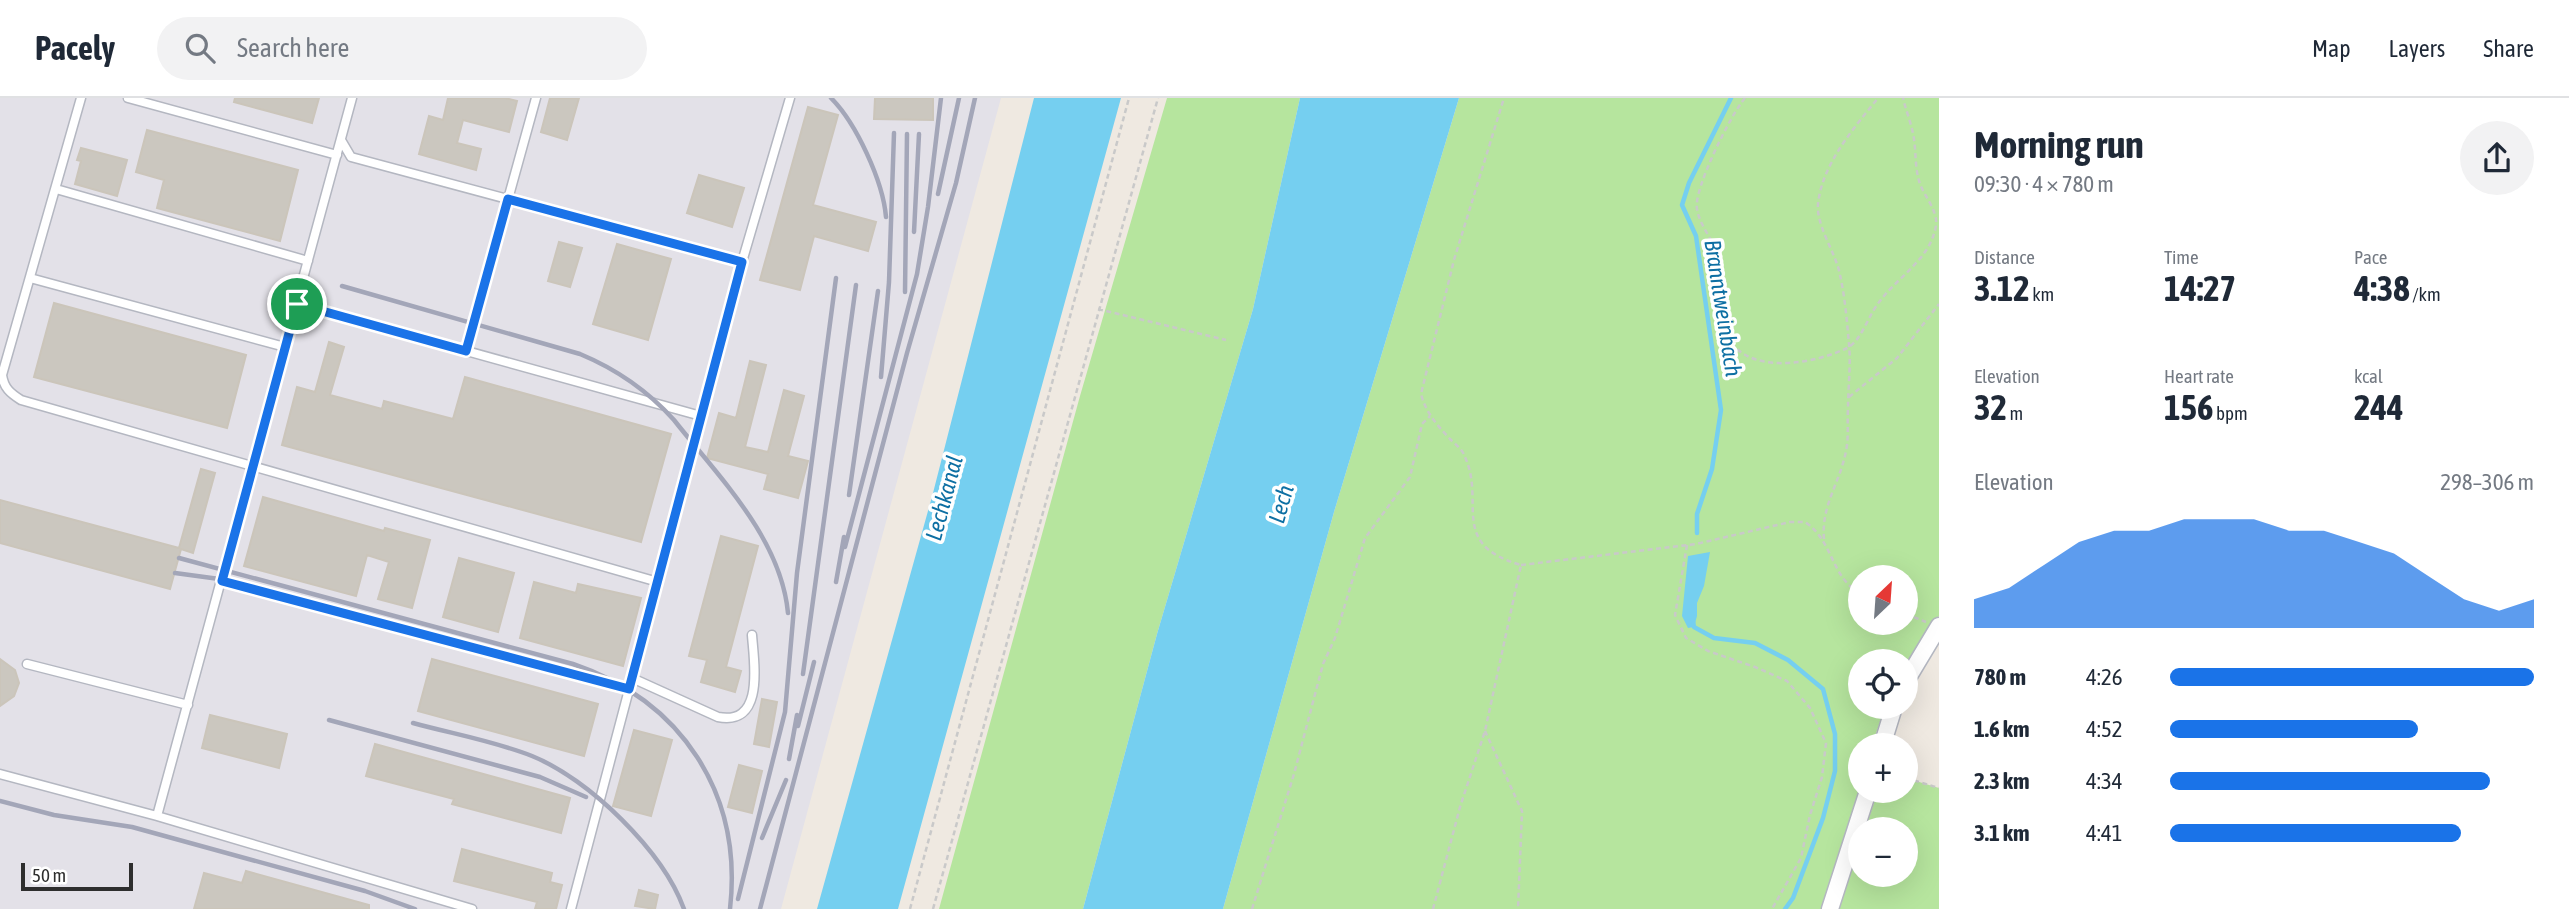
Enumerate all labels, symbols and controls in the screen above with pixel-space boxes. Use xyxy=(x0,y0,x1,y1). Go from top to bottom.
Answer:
search box xyxy=(157,17,647,80)
text: Pacely xyxy=(35,29,115,67)
icon: search xyxy=(181,29,219,67)
text: Search here xyxy=(237,33,349,63)
text: Map xyxy=(2312,35,2351,62)
text: Layers xyxy=(2389,35,2445,62)
text: Share xyxy=(2483,35,2534,62)
button: share xyxy=(2460,121,2534,195)
text: Morning run xyxy=(1974,123,2144,166)
text: 09:30 · 4 × 780 m xyxy=(1974,171,2114,197)
water label: Branntweinbach xyxy=(1699,238,1747,378)
text: Distance xyxy=(1974,246,2035,268)
text: Time xyxy=(2164,246,2199,268)
text: Pace xyxy=(2354,246,2387,268)
text: 3.12 xyxy=(1974,268,2030,308)
text: 14:27 xyxy=(2164,268,2236,308)
text: 4:38 xyxy=(2354,268,2410,308)
pin xyxy=(267,274,327,334)
text: km xyxy=(2030,283,2054,305)
text: /km xyxy=(2410,283,2441,305)
icon: arrive xyxy=(278,285,316,323)
text: Elevation xyxy=(1974,365,2040,387)
text: Heart rate xyxy=(2164,365,2234,387)
text: kcal xyxy=(2354,365,2383,387)
text: 32 xyxy=(1974,387,2007,427)
text: 156 xyxy=(2164,387,2213,427)
text: 244 xyxy=(2354,387,2403,427)
text: m xyxy=(2007,402,2023,424)
text: bpm xyxy=(2213,402,2248,424)
water label: Lechkanal xyxy=(920,453,968,543)
text: Elevation xyxy=(1974,469,2054,495)
text: 298–306 m xyxy=(2440,469,2534,495)
water label: Lech xyxy=(1263,482,1299,526)
north arrow xyxy=(1848,565,1918,635)
map controls xyxy=(1848,565,1918,887)
button: locate xyxy=(1848,649,1918,719)
text: 780 m xyxy=(1974,664,2026,690)
text: 4:26 xyxy=(2086,664,2123,690)
text: 1.6 km xyxy=(1974,716,2030,742)
text: 4:52 xyxy=(2086,716,2123,742)
button: + xyxy=(1848,733,1918,803)
text: 2.3 km xyxy=(1974,768,2030,794)
text: 4:34 xyxy=(2086,768,2123,794)
button: − xyxy=(1848,817,1918,887)
text: 3.1 km xyxy=(1974,820,2030,846)
text: 4:41 xyxy=(2086,820,2123,846)
scale bar xyxy=(21,860,133,892)
text: 50 m xyxy=(32,864,66,886)

